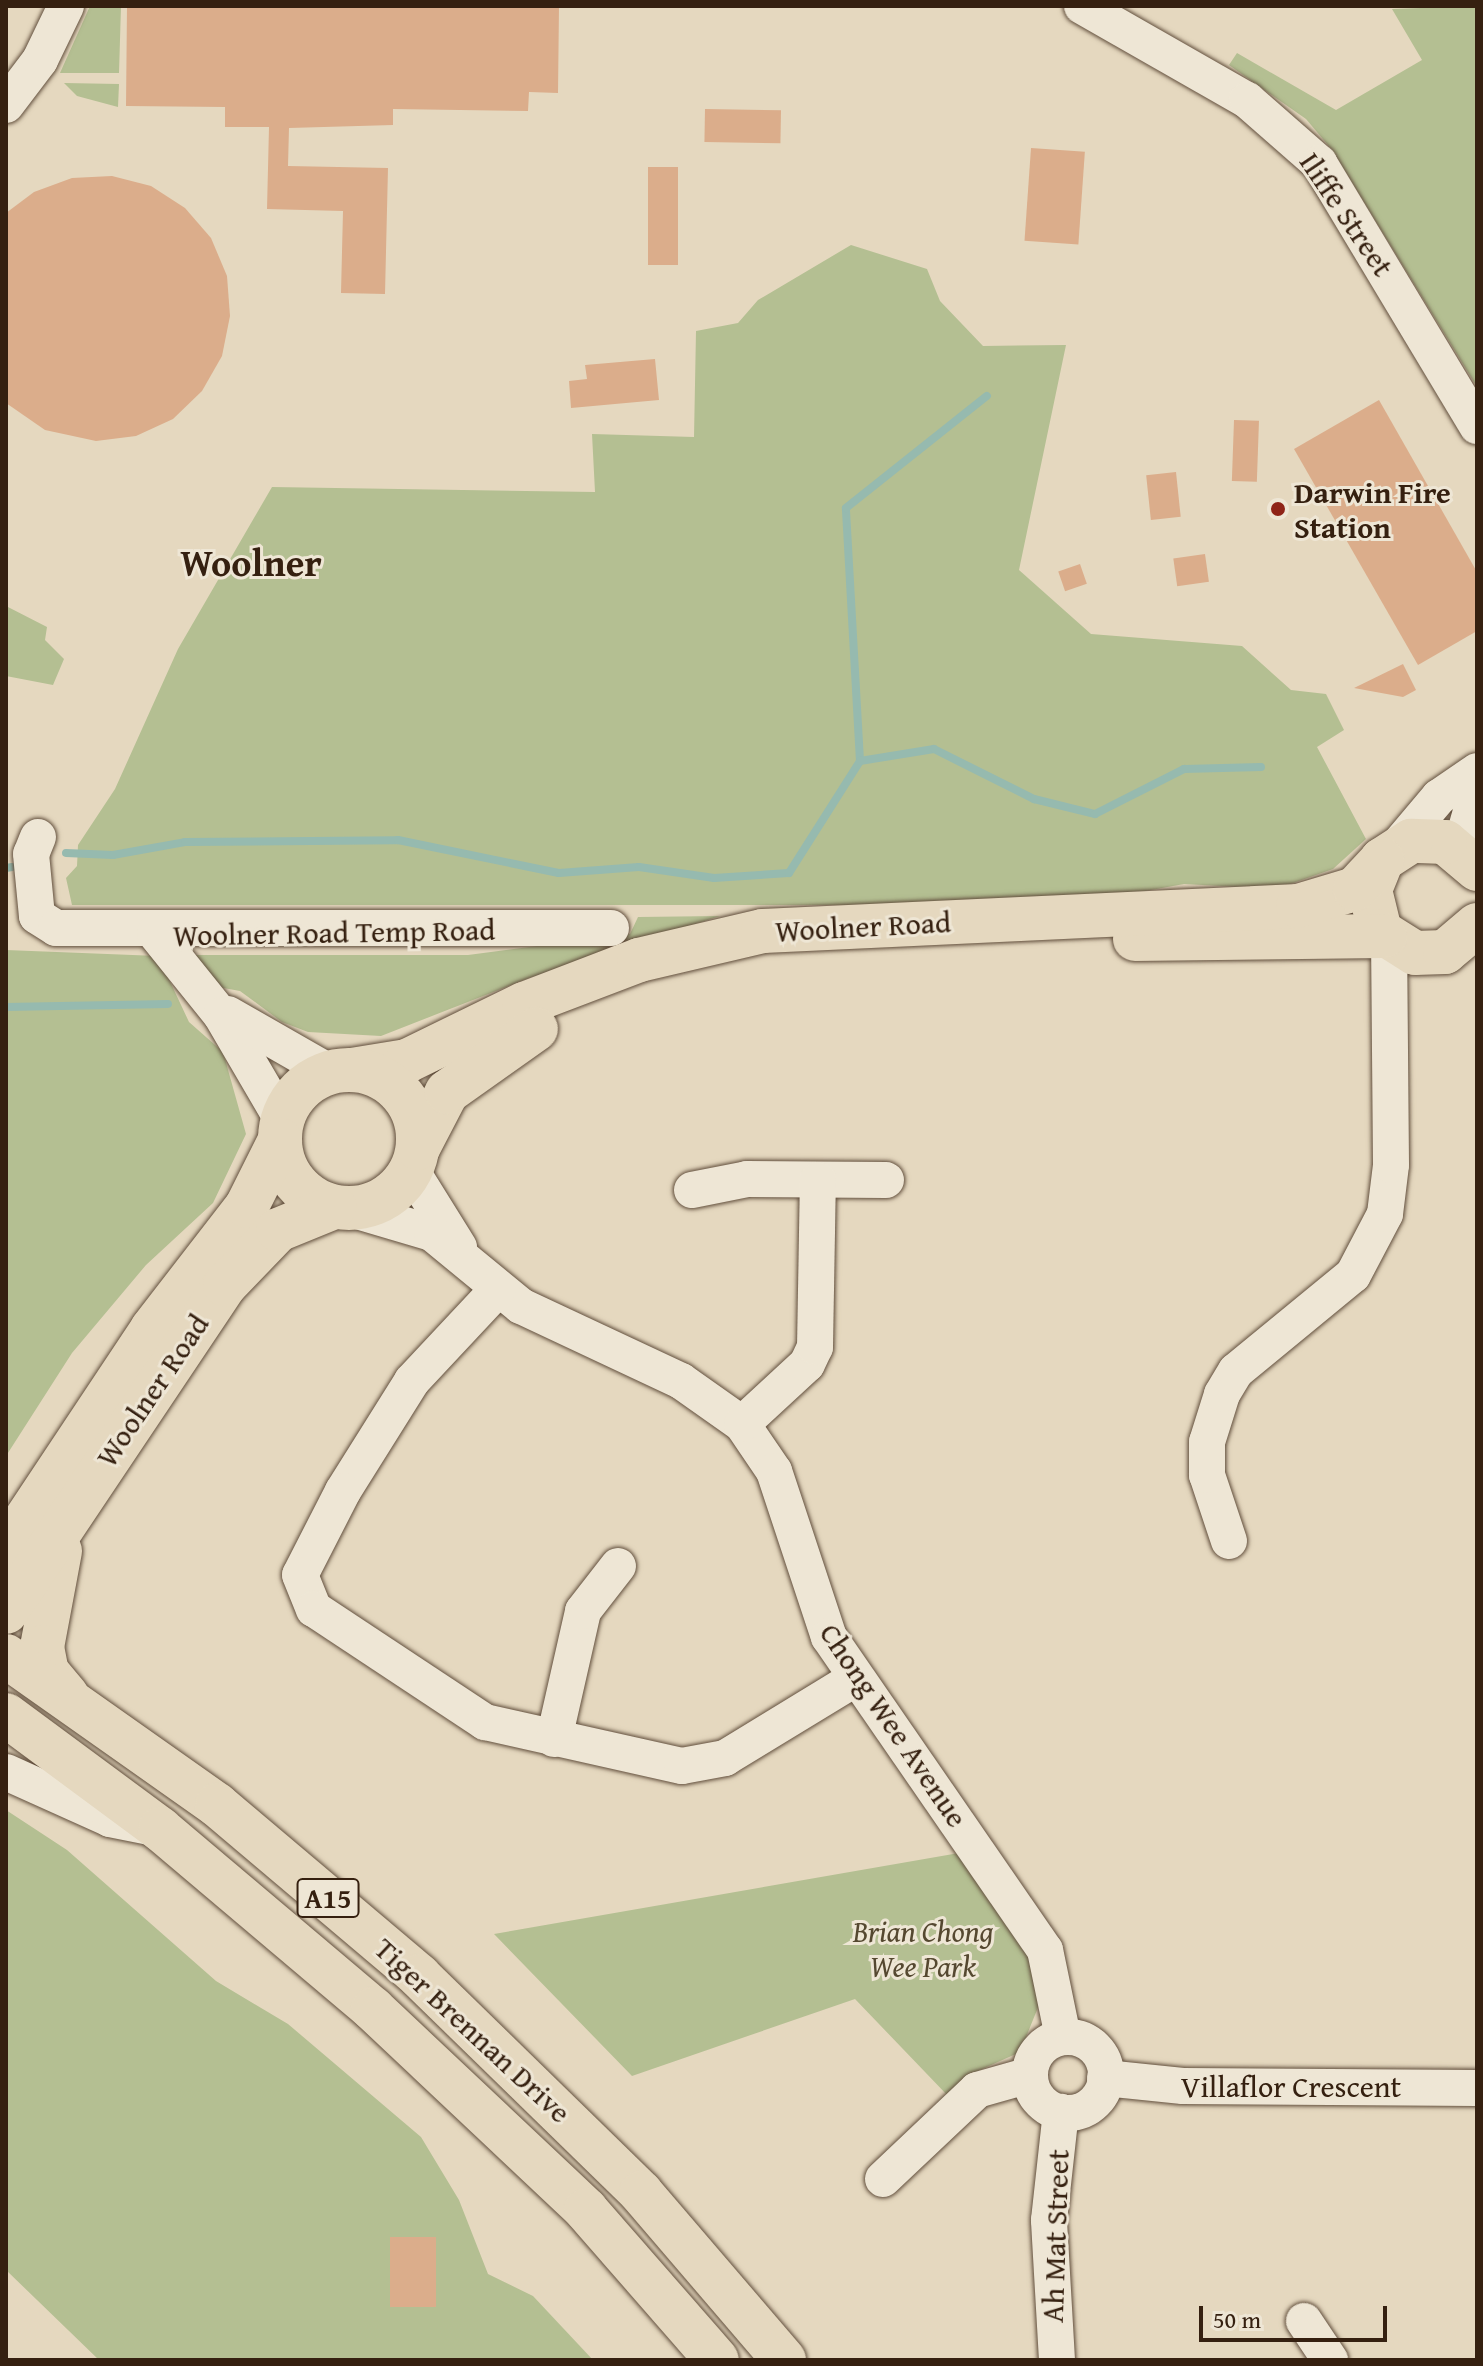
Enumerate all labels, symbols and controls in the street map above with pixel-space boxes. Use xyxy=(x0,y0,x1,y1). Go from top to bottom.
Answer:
street label: Iliffe Street xyxy=(1292,145,1402,283)
place label: Darwin Fire Station xyxy=(1294,474,1451,544)
marker: Darwin Fire Station xyxy=(1269,500,1287,518)
district label: Woolner xyxy=(180,540,322,586)
street label: Woolner Road xyxy=(774,903,952,949)
street label: Woolner Road Temp Road xyxy=(172,911,496,953)
street label: Woolner Road xyxy=(88,1307,216,1473)
street label: Chong Wee Avenue xyxy=(813,1616,975,1834)
road number: A15 xyxy=(296,1874,360,1922)
park label: Brian Chong Wee Park xyxy=(853,1913,993,1984)
street label: Tiger Brennan Drive xyxy=(368,1930,578,2130)
street label: Villaflor Crescent xyxy=(1181,2068,1401,2104)
street label: Ah Mat Street xyxy=(1034,2149,1076,2323)
scale bar xyxy=(1203,2290,1391,2340)
text: 50 m xyxy=(1213,2302,1261,2337)

